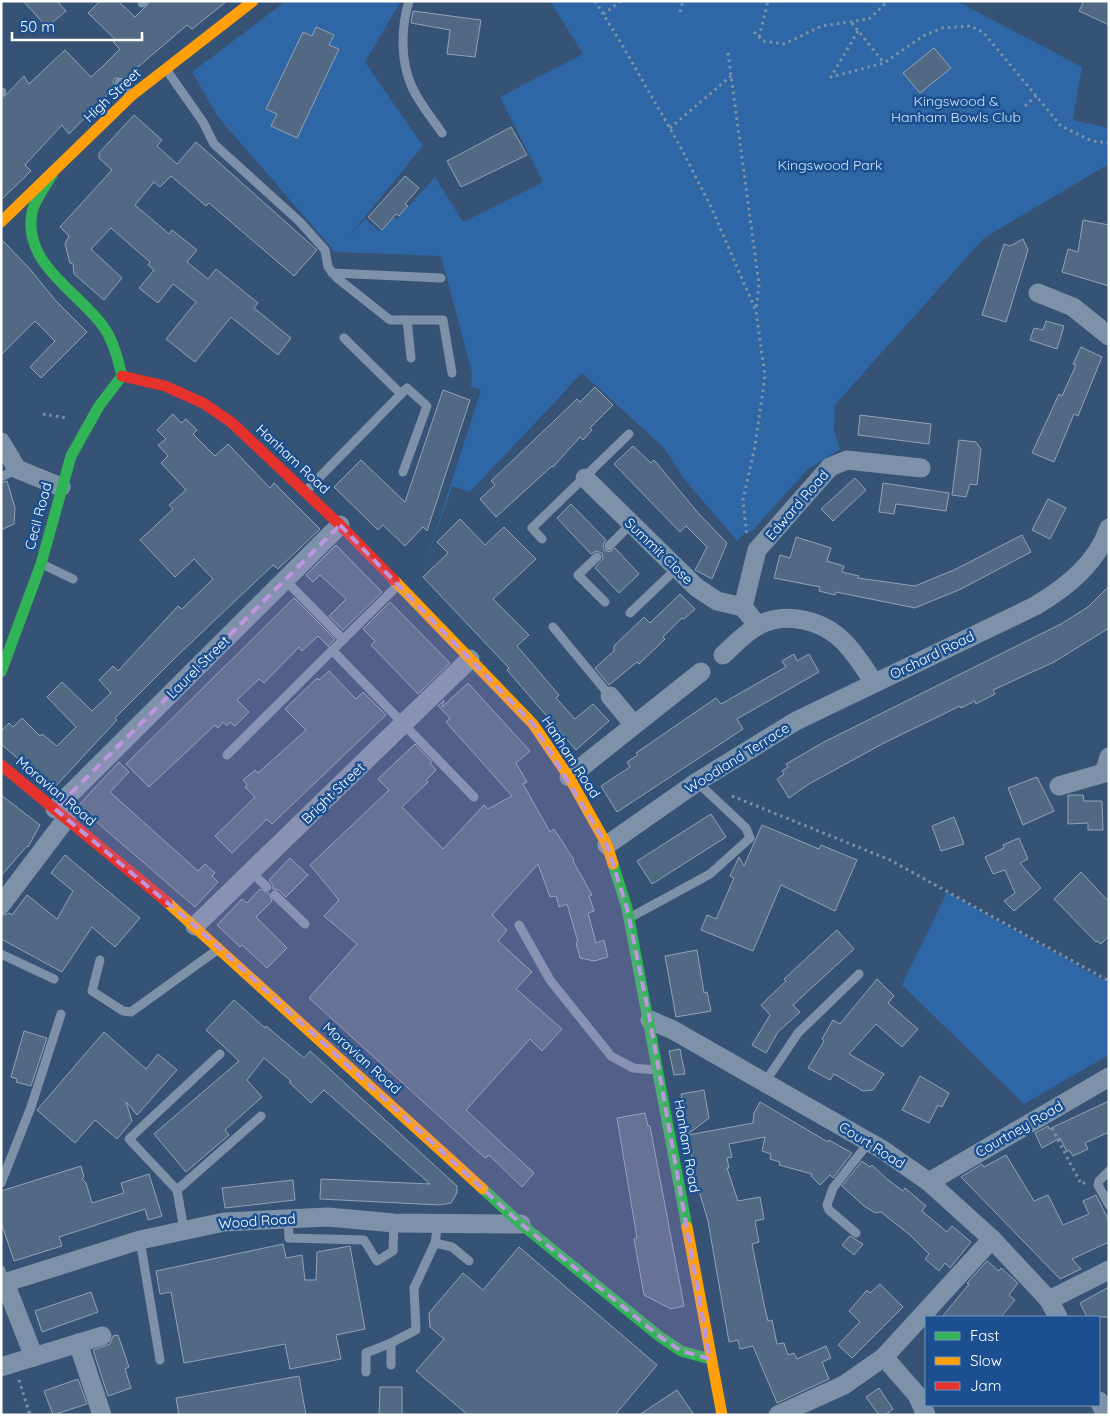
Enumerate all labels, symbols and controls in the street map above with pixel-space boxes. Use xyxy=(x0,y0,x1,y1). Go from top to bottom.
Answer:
scale bar xyxy=(12,10,142,42)
text: 50 m xyxy=(20,17,55,36)
street label: High Street xyxy=(80,64,145,126)
park label: Kingswood & Hanham Bowls Club xyxy=(891,92,1021,126)
park label: Kingswood Park xyxy=(777,156,883,174)
street label: Hanham Road xyxy=(252,420,334,498)
street label: Edward Road xyxy=(761,466,833,544)
street label: Cecil Road xyxy=(20,480,56,552)
street label: Summit Close xyxy=(621,514,697,588)
street label: Orchard Road xyxy=(887,627,977,683)
street label: Laurel Street xyxy=(163,631,234,702)
street label: Hanham Road xyxy=(538,713,604,801)
street label: Woodland Terrace xyxy=(681,719,793,797)
street label: Moravian Road xyxy=(12,752,100,830)
street label: Bright Street xyxy=(298,758,369,828)
street label: Moravian Road xyxy=(319,1018,405,1098)
street label: Courtney Road xyxy=(972,1097,1066,1161)
street label: Hanham Road xyxy=(670,1098,704,1194)
street label: Court Road xyxy=(836,1118,908,1172)
street label: Wood Road xyxy=(218,1209,296,1233)
legend xyxy=(925,1316,1100,1406)
text: Fast xyxy=(970,1326,999,1345)
text: Slow xyxy=(970,1351,1002,1370)
text: Jam xyxy=(970,1376,1001,1395)

